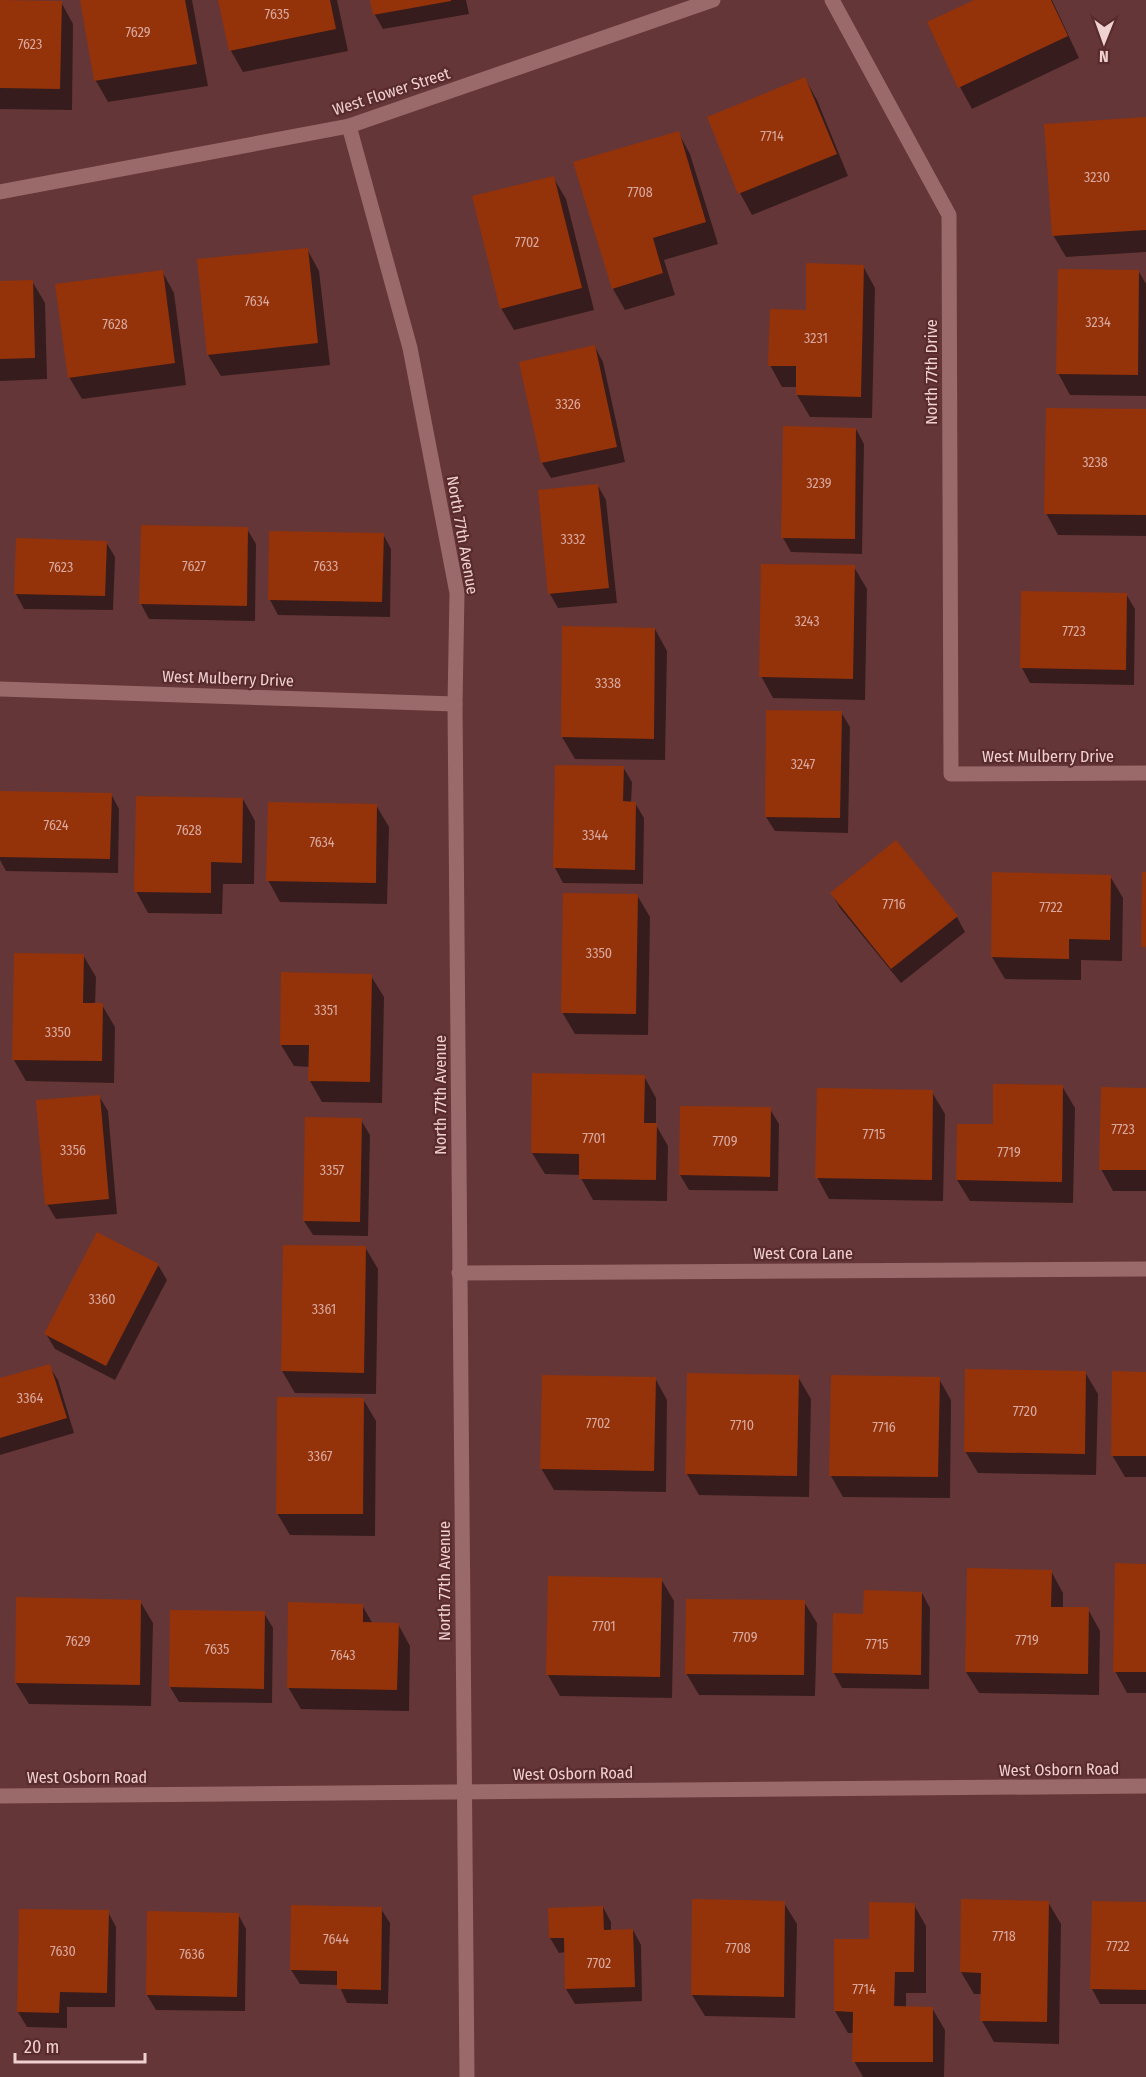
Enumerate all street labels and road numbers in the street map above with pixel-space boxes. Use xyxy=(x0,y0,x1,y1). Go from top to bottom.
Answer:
street label: West Flower Street xyxy=(330,63,453,119)
street label: North 77th Drive xyxy=(922,319,941,425)
street label: North 77th Avenue xyxy=(443,475,482,596)
street label: West Mulberry Drive xyxy=(162,667,294,690)
street label: West Mulberry Drive xyxy=(982,747,1114,766)
street label: North 77th Avenue xyxy=(431,1035,450,1155)
street label: West Cora Lane xyxy=(753,1244,853,1263)
street label: North 77th Avenue xyxy=(435,1521,454,1641)
street label: West Osborn Road xyxy=(999,1759,1119,1780)
street label: West Osborn Road xyxy=(513,1763,633,1784)
street label: West Osborn Road xyxy=(27,1768,147,1787)

